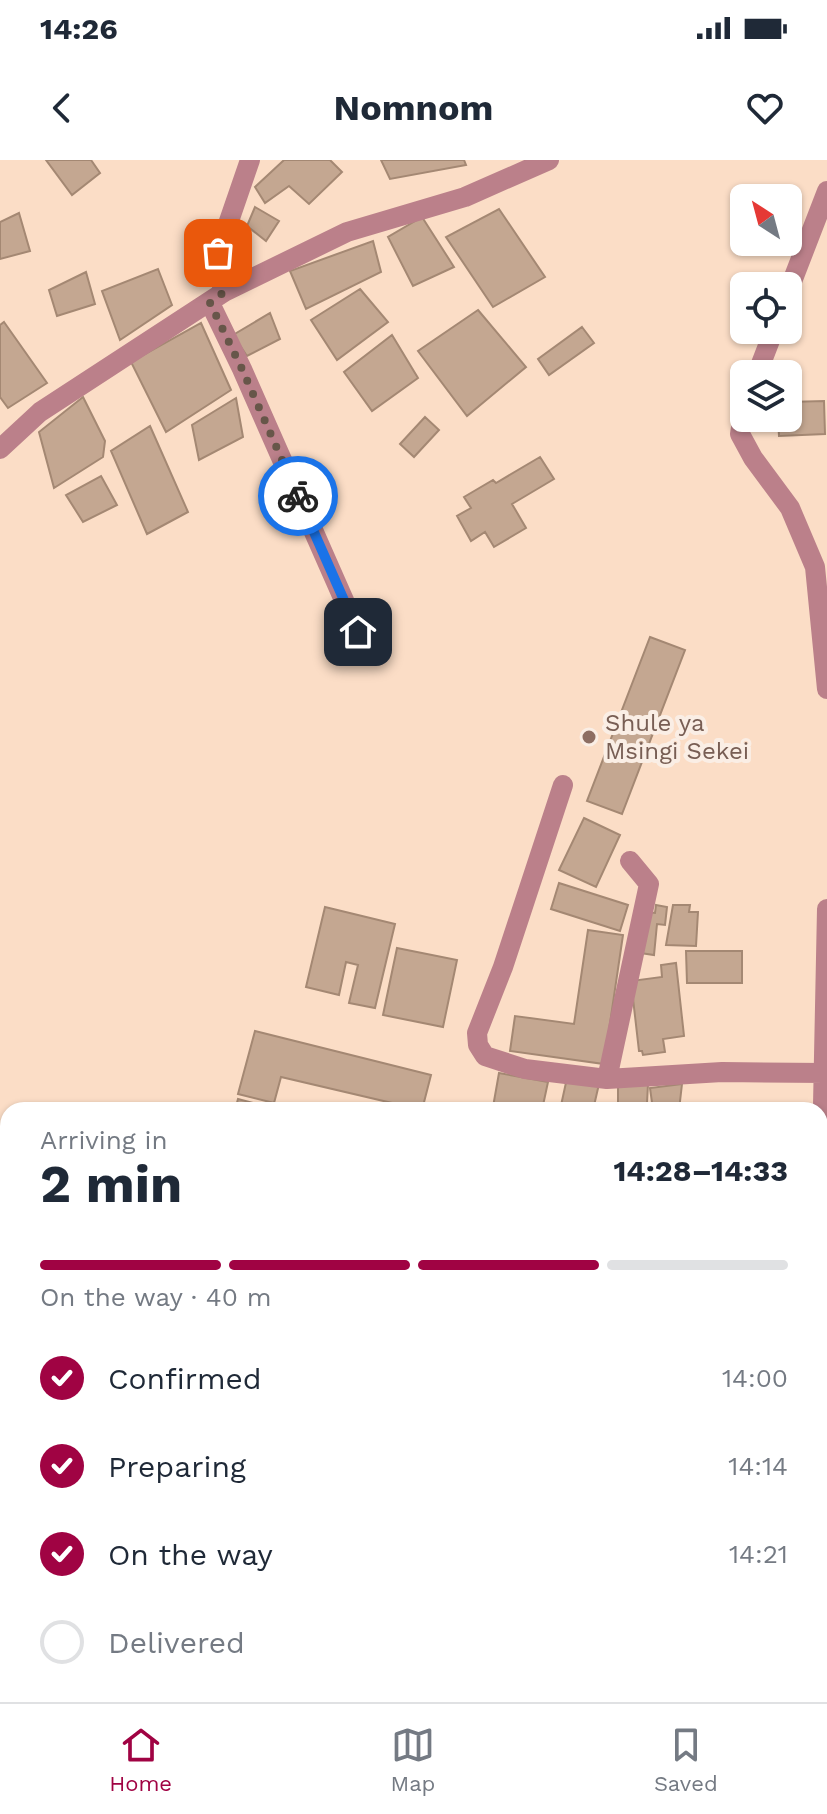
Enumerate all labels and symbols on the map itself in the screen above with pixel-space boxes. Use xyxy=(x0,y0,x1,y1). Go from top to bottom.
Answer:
north arrow xyxy=(730,184,802,256)
pin xyxy=(184,219,252,287)
courier xyxy=(258,456,338,536)
pin xyxy=(324,598,392,666)
place label: Shule ya Msingi Sekei xyxy=(605,709,749,765)
marker: Shule ya Msingi Sekei xyxy=(580,728,598,746)

